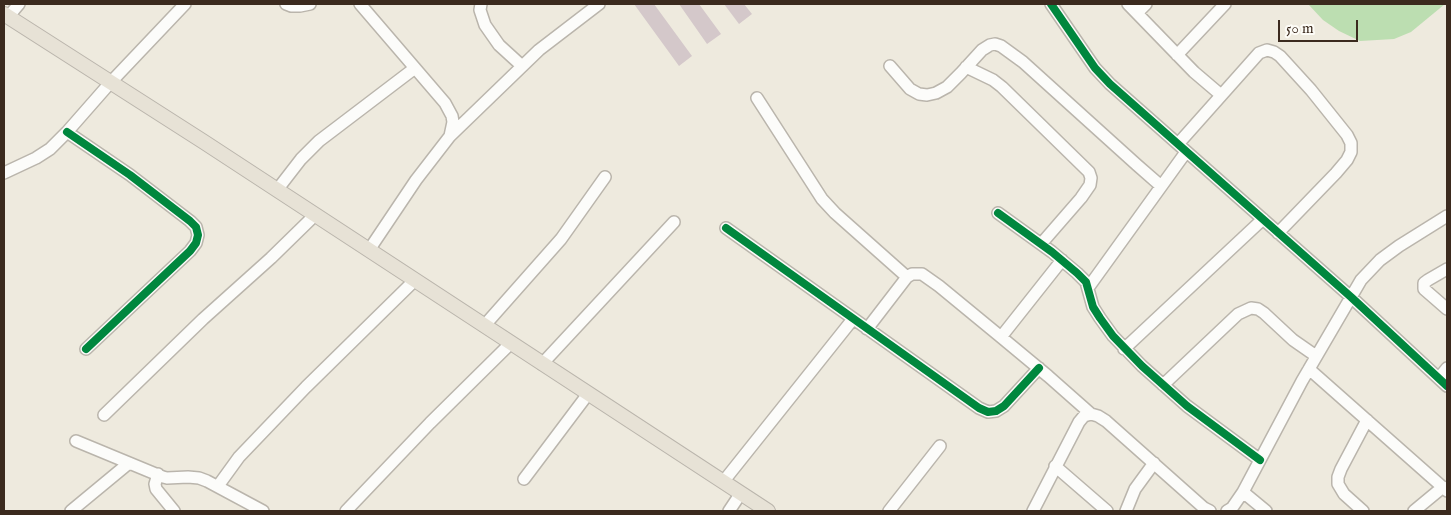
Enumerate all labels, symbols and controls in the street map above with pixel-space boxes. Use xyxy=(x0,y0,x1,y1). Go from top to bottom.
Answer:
scale bar xyxy=(1281,10,1361,42)
text: 50 m xyxy=(1286,19,1314,38)

